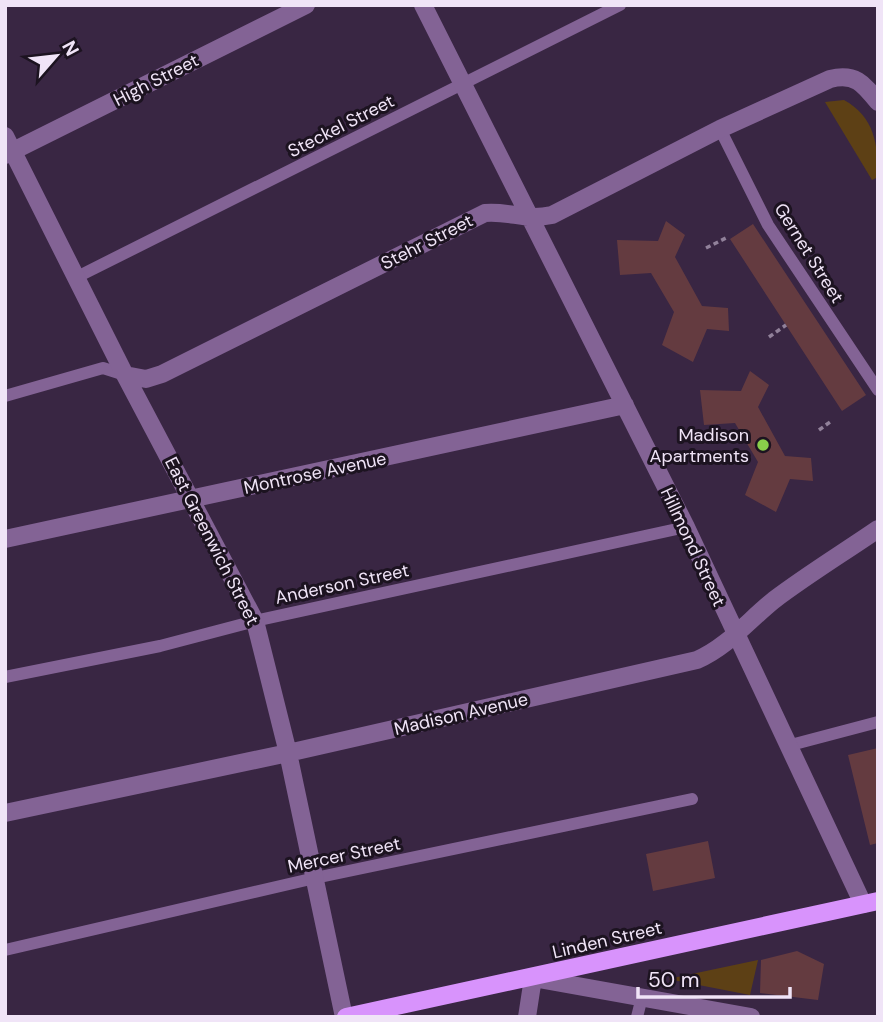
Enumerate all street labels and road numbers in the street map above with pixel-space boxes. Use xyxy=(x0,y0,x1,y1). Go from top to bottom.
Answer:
street label: High Street xyxy=(109,48,203,112)
street label: Steckel Street xyxy=(284,89,398,163)
street label: Gernet Street xyxy=(769,198,849,308)
street label: Stehr Street xyxy=(377,209,477,275)
street label: Montrose Avenue xyxy=(241,446,389,500)
street label: East Greenwich Street xyxy=(159,453,265,629)
street label: Hillmond Street xyxy=(655,484,731,610)
street label: Anderson Street xyxy=(273,558,411,610)
street label: Madison Avenue xyxy=(392,687,530,741)
street label: Mercer Street xyxy=(285,831,403,879)
street label: Linden Street xyxy=(550,916,664,964)

